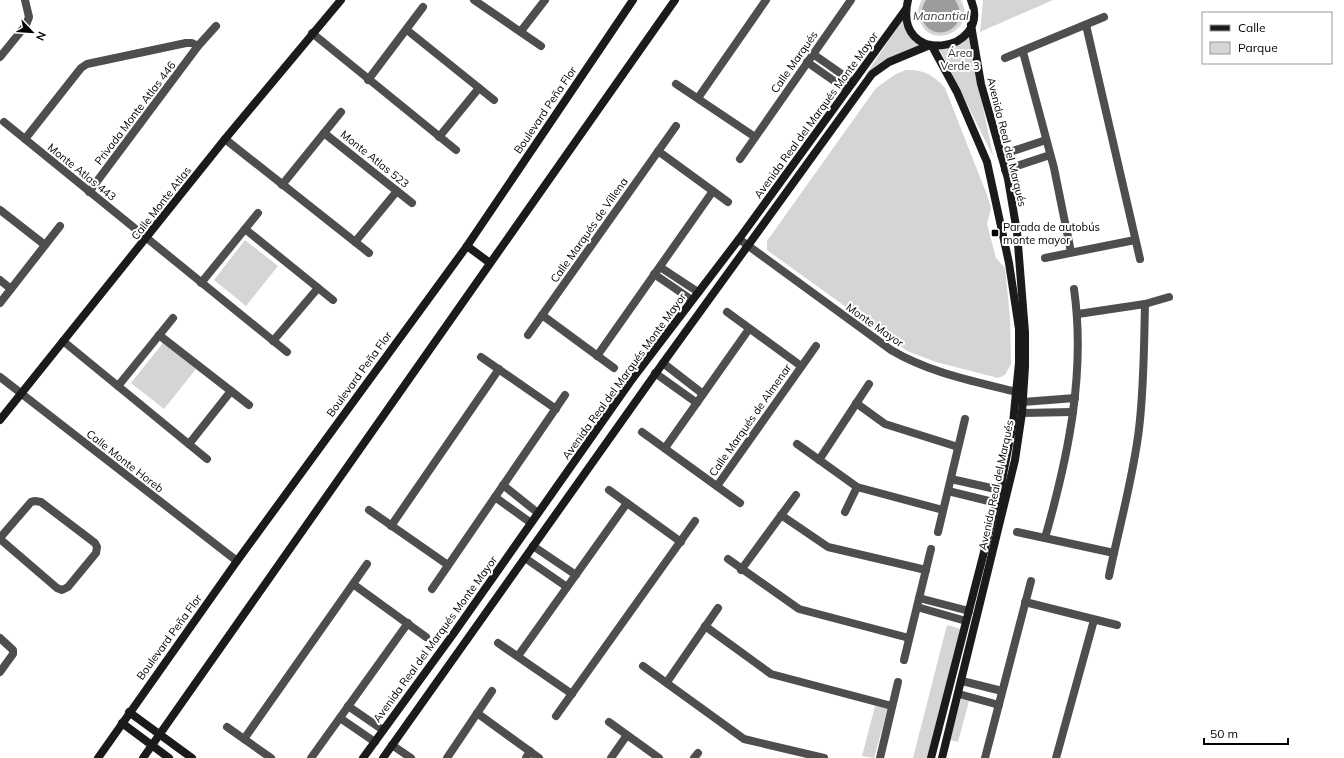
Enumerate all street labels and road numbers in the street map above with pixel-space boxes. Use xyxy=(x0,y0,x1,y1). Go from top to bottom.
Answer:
street label: Calle Marqués xyxy=(768,28,820,96)
street label: Avenida Real del Marqués Monte Mayor xyxy=(751,29,881,201)
street label: Privada Monte Atlas 446 xyxy=(91,58,179,168)
street label: Boulevard Peña Flor xyxy=(511,64,579,156)
street label: Avenida Real del Marqués xyxy=(984,76,1030,208)
street label: Monte Atlas 523 xyxy=(338,127,412,191)
street label: Monte Atlas 443 xyxy=(45,140,119,204)
street label: Calle Monte Atlas xyxy=(128,163,194,243)
street label: Calle Marqués de Villena xyxy=(547,175,631,285)
street label: Avenida Real del Marqués Monte Mayor xyxy=(559,290,689,462)
street label: Monte Mayor xyxy=(844,300,906,350)
street label: Boulevard Peña Flor xyxy=(323,329,395,419)
street label: Calle Marqués de Almenar xyxy=(706,361,794,479)
street label: Avenida Real del Marqués xyxy=(975,419,1017,551)
street label: Calle Monte Horeb xyxy=(84,427,167,496)
street label: Avenida Real del Marqués Monte Mayor xyxy=(370,553,500,725)
street label: Boulevard Peña Flor xyxy=(133,592,205,682)

